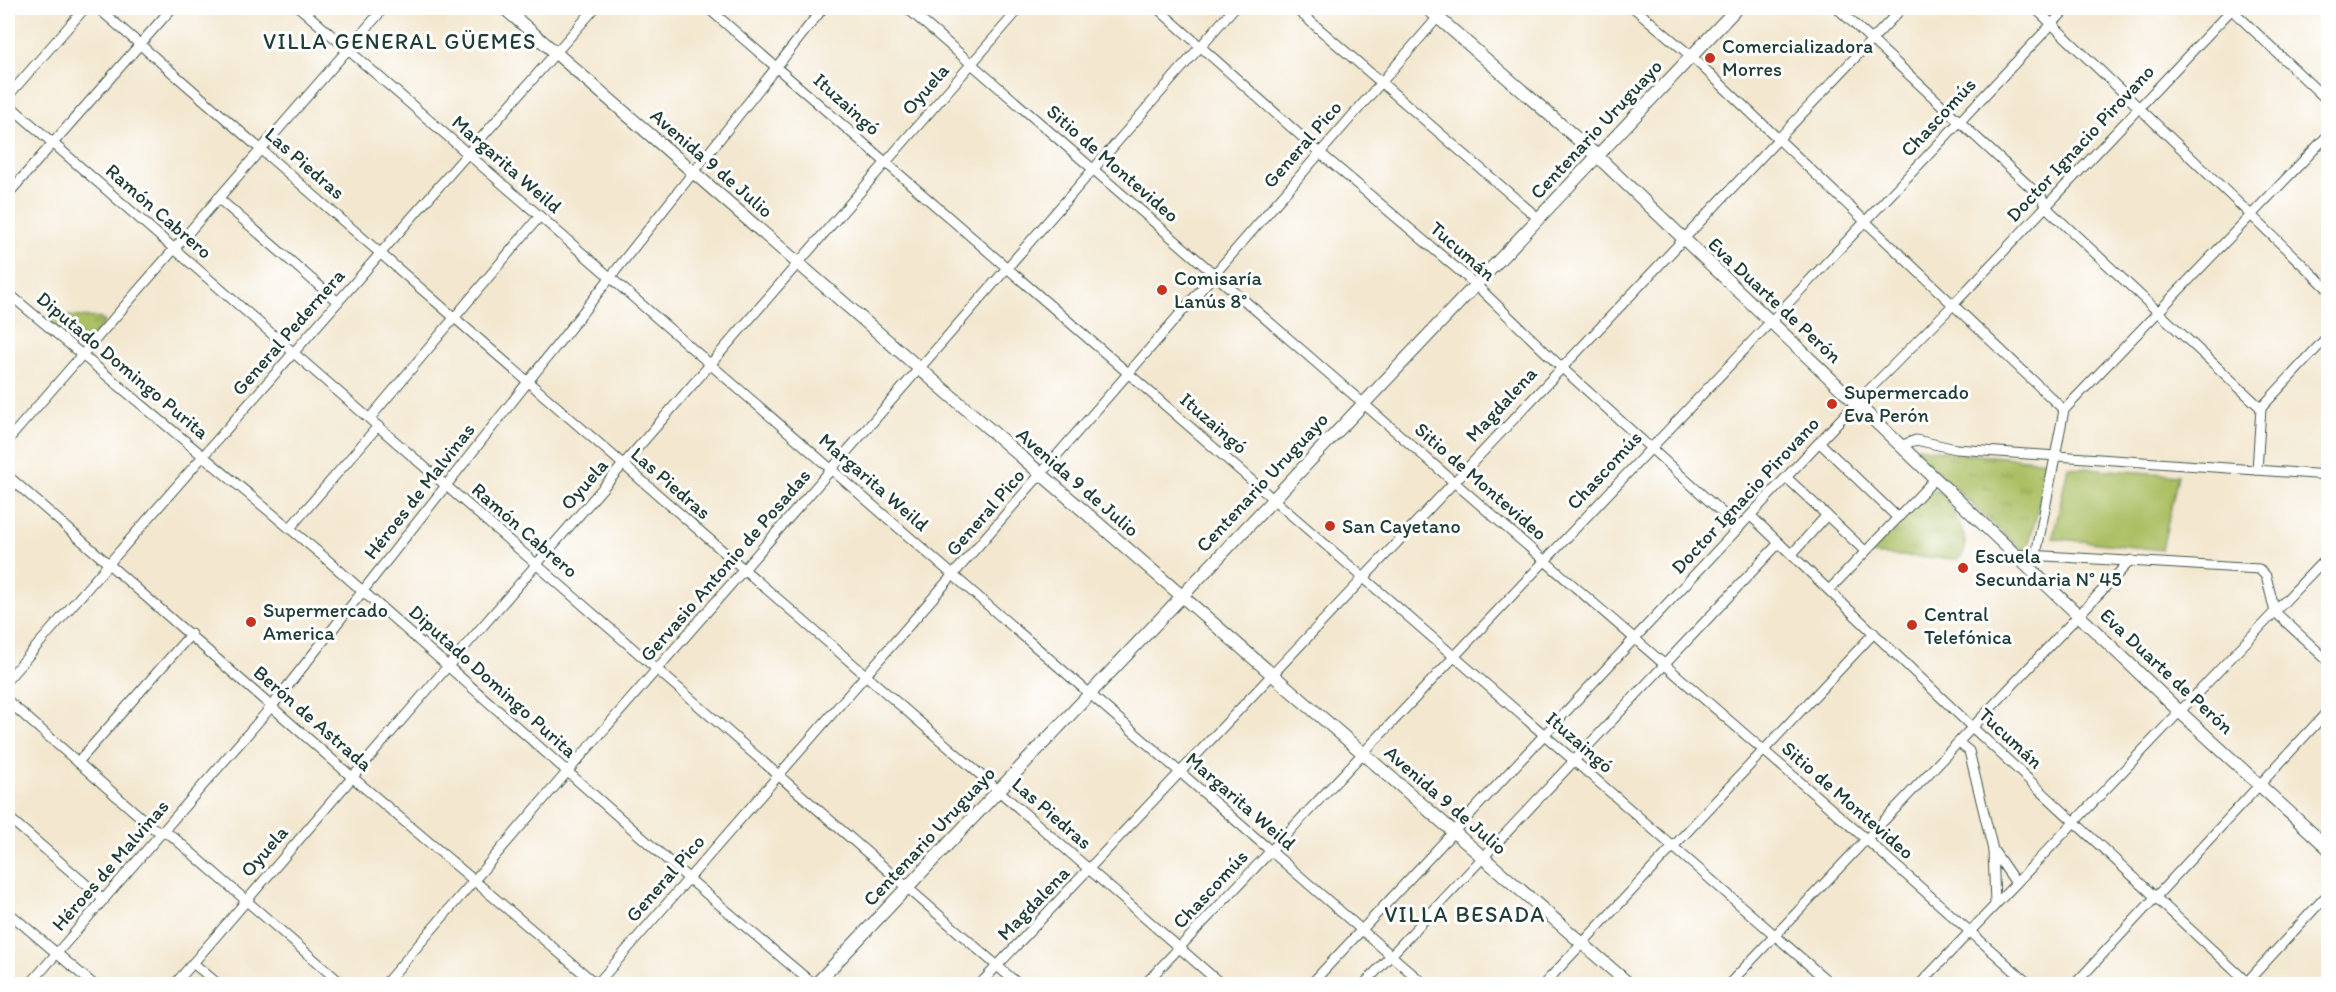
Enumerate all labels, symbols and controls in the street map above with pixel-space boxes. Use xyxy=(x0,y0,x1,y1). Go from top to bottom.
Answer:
district label: VILLA GENERAL GÜEMES xyxy=(263,28,537,55)
place label: Comercializadora Morres xyxy=(1722,34,1873,81)
marker: Comercializadora Morres xyxy=(1703,51,1717,65)
street label: Centenario Uruguayo xyxy=(1525,54,1667,204)
street label: Oyuela xyxy=(896,58,954,120)
street label: Doctor Ignacio Pirovano xyxy=(2001,59,2159,227)
street label: Ituzaingó xyxy=(809,68,885,140)
street label: Chascomús xyxy=(1895,72,1981,161)
street label: General Pico xyxy=(1257,95,1347,193)
street label: Sitio de Montevideo xyxy=(1042,99,1184,227)
street label: Avenida 9 de Julio xyxy=(646,103,778,223)
street label: Margarita Weild xyxy=(447,110,567,218)
street label: Las Piedras xyxy=(260,122,350,204)
street label: Ramón Cabrero xyxy=(101,158,217,264)
street label: Tucumán xyxy=(1425,216,1501,286)
street label: Eva Duarte de Perón xyxy=(1703,232,1847,368)
street label: General Pedernera xyxy=(226,263,350,400)
place label: Comisaría Lanús 8° xyxy=(1174,266,1262,313)
marker: Comisaría Lanús 8° xyxy=(1155,283,1169,297)
street label: Diputado Domingo Purita xyxy=(32,286,214,444)
street label: Magdalena xyxy=(1460,361,1542,447)
place label: Supermercado Eva Perón xyxy=(1844,380,1969,427)
street label: Ituzaingó xyxy=(1175,387,1253,459)
marker: Supermercado Eva Perón xyxy=(1825,397,1839,411)
street label: Centenario Uruguayo xyxy=(1191,407,1333,557)
street label: Doctor Ignacio Pirovano xyxy=(1666,411,1824,579)
street label: Sitio de Montevideo xyxy=(1410,417,1552,545)
street label: Héroes de Malvinas xyxy=(358,418,480,564)
street label: Avenida 9 de Julio xyxy=(1012,422,1144,542)
street label: Chascomús xyxy=(1561,425,1647,514)
street label: Margarita Weild xyxy=(814,428,934,536)
street label: Las Piedras xyxy=(626,442,716,524)
street label: Oyuela xyxy=(555,453,613,515)
street label: General Pico xyxy=(940,463,1030,561)
street label: Gervasio Antonio de Posadas xyxy=(635,464,815,666)
street label: Ramón Cabrero xyxy=(467,477,583,583)
place label: San Cayetano xyxy=(1342,514,1461,538)
marker: San Cayetano xyxy=(1323,519,1337,533)
place label: Escuela Secundaria N° 45 xyxy=(1975,544,2122,591)
marker: Escuela Secundaria N° 45 xyxy=(1956,561,1970,575)
place label: Supermercado America xyxy=(263,598,388,645)
street label: Diputado Domingo Purita xyxy=(404,599,582,763)
place label: Central Telefónica xyxy=(1924,602,2013,649)
street label: Eva Duarte de Perón xyxy=(2095,603,2239,739)
marker: Supermercado America xyxy=(244,615,258,629)
marker: Central Telefónica xyxy=(1905,618,1919,632)
street label: Berón de Astrada xyxy=(249,660,378,777)
street label: Tucumán xyxy=(1974,702,2048,774)
street label: Ituzaingó xyxy=(1541,706,1619,778)
street label: Sitio de Montevideo xyxy=(1777,736,1919,864)
street label: Avenida 9 de Julio xyxy=(1380,740,1512,860)
street label: Margarita Weild xyxy=(1181,747,1301,855)
street label: Centenario Uruguayo xyxy=(858,761,1000,911)
street label: Las Piedras xyxy=(1007,772,1097,854)
street label: Héroes de Malvinas xyxy=(46,794,174,936)
street label: Oyuela xyxy=(235,820,293,882)
street label: General Pico xyxy=(620,829,710,927)
street label: Chascomús xyxy=(1167,844,1253,933)
street label: Magdalena xyxy=(992,860,1075,945)
district label: VILLA BESADA xyxy=(1384,901,1546,928)

